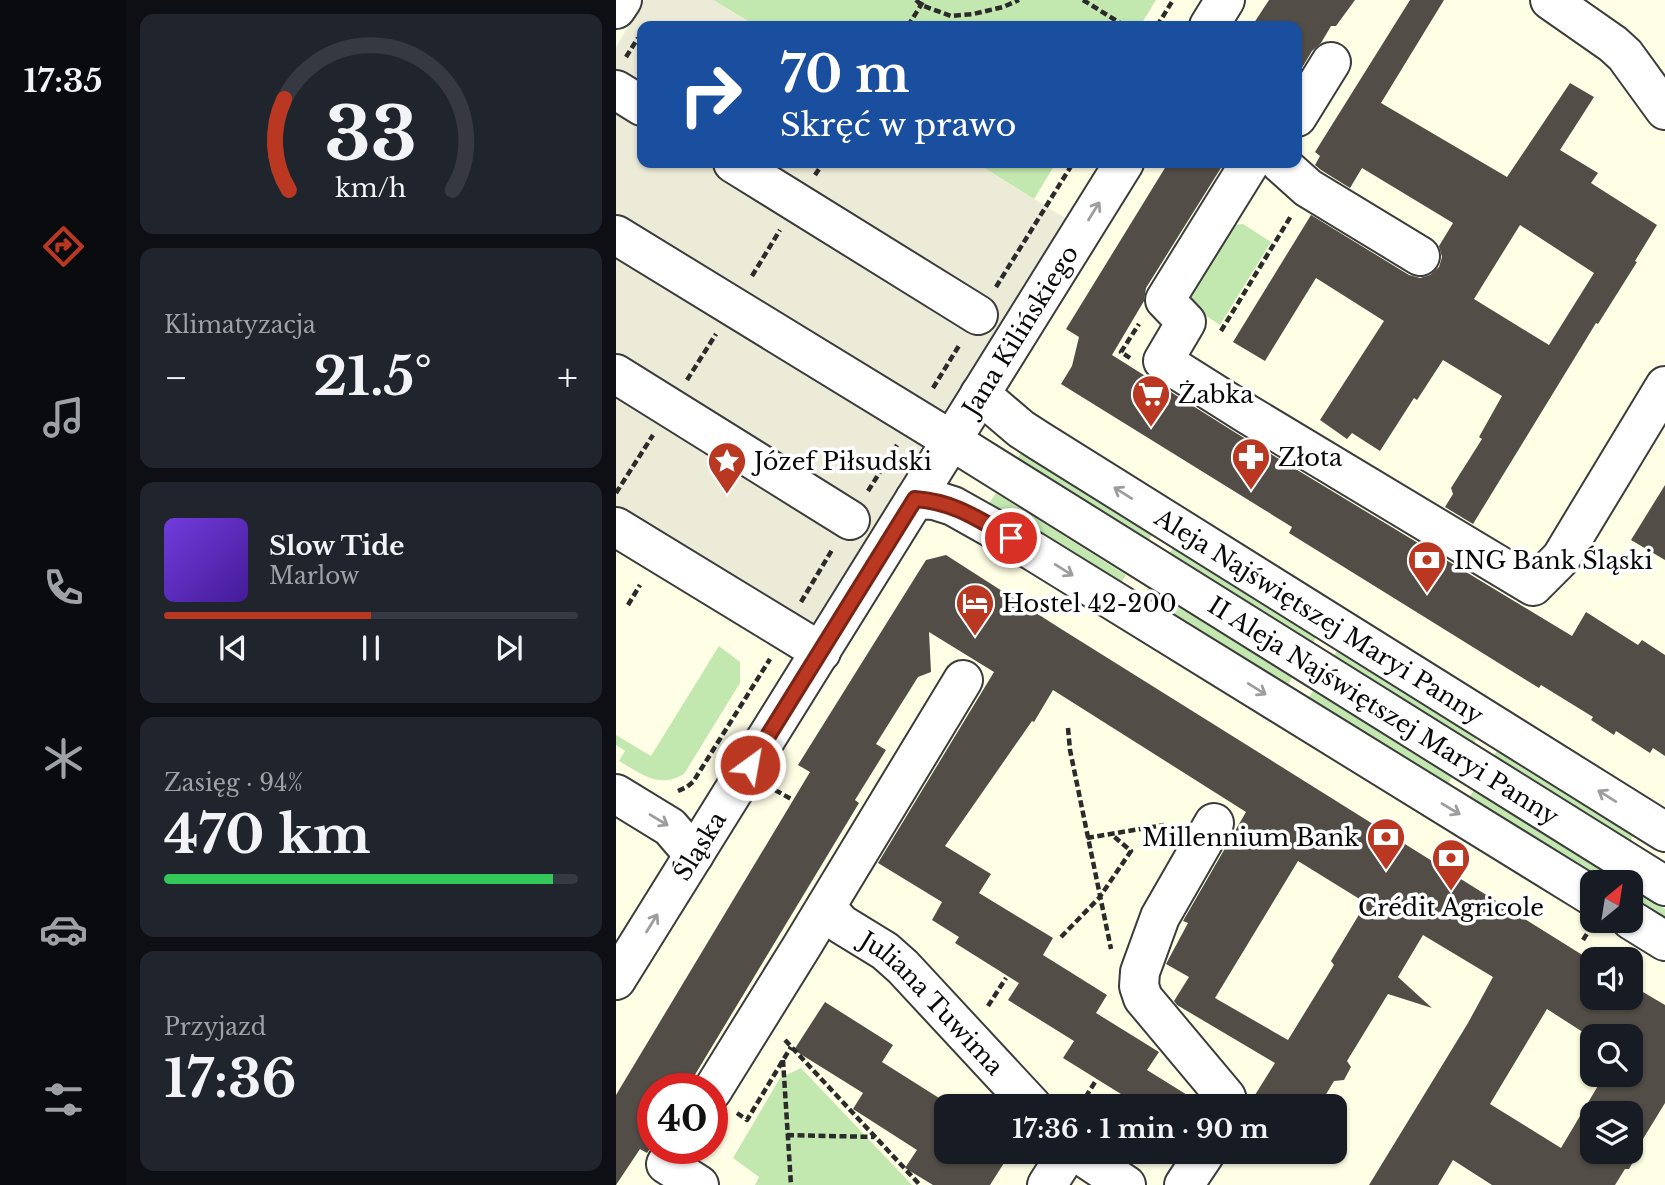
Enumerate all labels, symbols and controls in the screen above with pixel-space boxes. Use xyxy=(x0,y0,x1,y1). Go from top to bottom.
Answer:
text: 70 m xyxy=(780,44,910,105)
icon: right xyxy=(665,49,756,140)
text: 17:35 xyxy=(24,61,102,101)
text: 33 xyxy=(325,89,417,180)
text: Skręć w prawo xyxy=(780,105,1016,145)
text: km/h xyxy=(336,173,406,204)
one-way arrow xyxy=(1088,201,1102,221)
icon: directions xyxy=(39,222,88,271)
street label: Jana Kilińskiego xyxy=(954,240,1084,424)
text: Klimatyzacja xyxy=(164,311,316,339)
text: 21.5° xyxy=(313,345,432,409)
text: − xyxy=(164,354,188,401)
text: + xyxy=(557,354,578,401)
supermarket icon: Żabka xyxy=(1130,373,1172,428)
place label: Żabka xyxy=(1178,380,1254,409)
icon: music xyxy=(39,393,88,442)
pharmacy icon: Złota xyxy=(1230,436,1272,491)
place icon: Józef Piłsudski xyxy=(706,440,748,495)
place label: Złota xyxy=(1278,443,1343,472)
place label: Józef Piłsudski xyxy=(751,447,932,476)
one-way arrow xyxy=(1114,486,1134,500)
street label: Aleja Najświętszej Maryi Panny xyxy=(1149,502,1490,730)
pin xyxy=(981,508,1041,568)
icon: arrive xyxy=(992,519,1030,557)
text: Slow Tide xyxy=(269,530,405,562)
bank icon: ING Bank Śląski xyxy=(1406,539,1448,594)
place label: ING Bank Śląski xyxy=(1454,545,1653,575)
text: Marlow xyxy=(269,562,359,590)
icon: phone xyxy=(39,563,88,612)
one-way arrow xyxy=(1053,563,1073,577)
hotel icon: Hostel 42-200 xyxy=(954,582,996,637)
place label: Hostel 42-200 xyxy=(1002,589,1177,618)
street label: II Aleja Najświętszej Maryi Panny xyxy=(1203,590,1565,831)
icon: previous xyxy=(214,629,252,667)
icon: pause xyxy=(352,629,390,667)
icon: next xyxy=(490,629,528,667)
one-way arrow xyxy=(1247,683,1267,697)
position arrow xyxy=(713,728,787,802)
icon: climate xyxy=(39,734,88,783)
text: Zasięg · 94% xyxy=(164,769,303,797)
one-way arrow xyxy=(1598,788,1618,802)
one-way arrow xyxy=(1440,802,1460,816)
text: 470 km xyxy=(164,803,371,867)
street label: Śląska xyxy=(666,805,732,886)
one-way arrow xyxy=(648,814,668,828)
bank icon: Millennium Bank xyxy=(1365,816,1407,871)
place label: Millennium Bank xyxy=(1142,823,1359,852)
bank icon: Crédit Agricole xyxy=(1430,837,1472,892)
north arrow xyxy=(1580,870,1643,933)
map controls xyxy=(1580,870,1643,1164)
place label: Crédit Agricole xyxy=(1358,893,1544,922)
icon: car xyxy=(39,905,88,954)
one-way arrow xyxy=(646,913,660,933)
street label: Juliana Tuwima xyxy=(853,923,1010,1081)
button: sound xyxy=(1580,947,1643,1010)
text: Przyjazd xyxy=(164,1013,266,1041)
button: search xyxy=(1580,1024,1643,1087)
text: 17:36 xyxy=(164,1047,296,1111)
speed limit sign: 40 xyxy=(637,1073,728,1164)
icon: filters xyxy=(39,1075,88,1124)
button: layers xyxy=(1580,1101,1643,1164)
text: 17:36 · 1 min · 90 m xyxy=(1012,1113,1269,1145)

